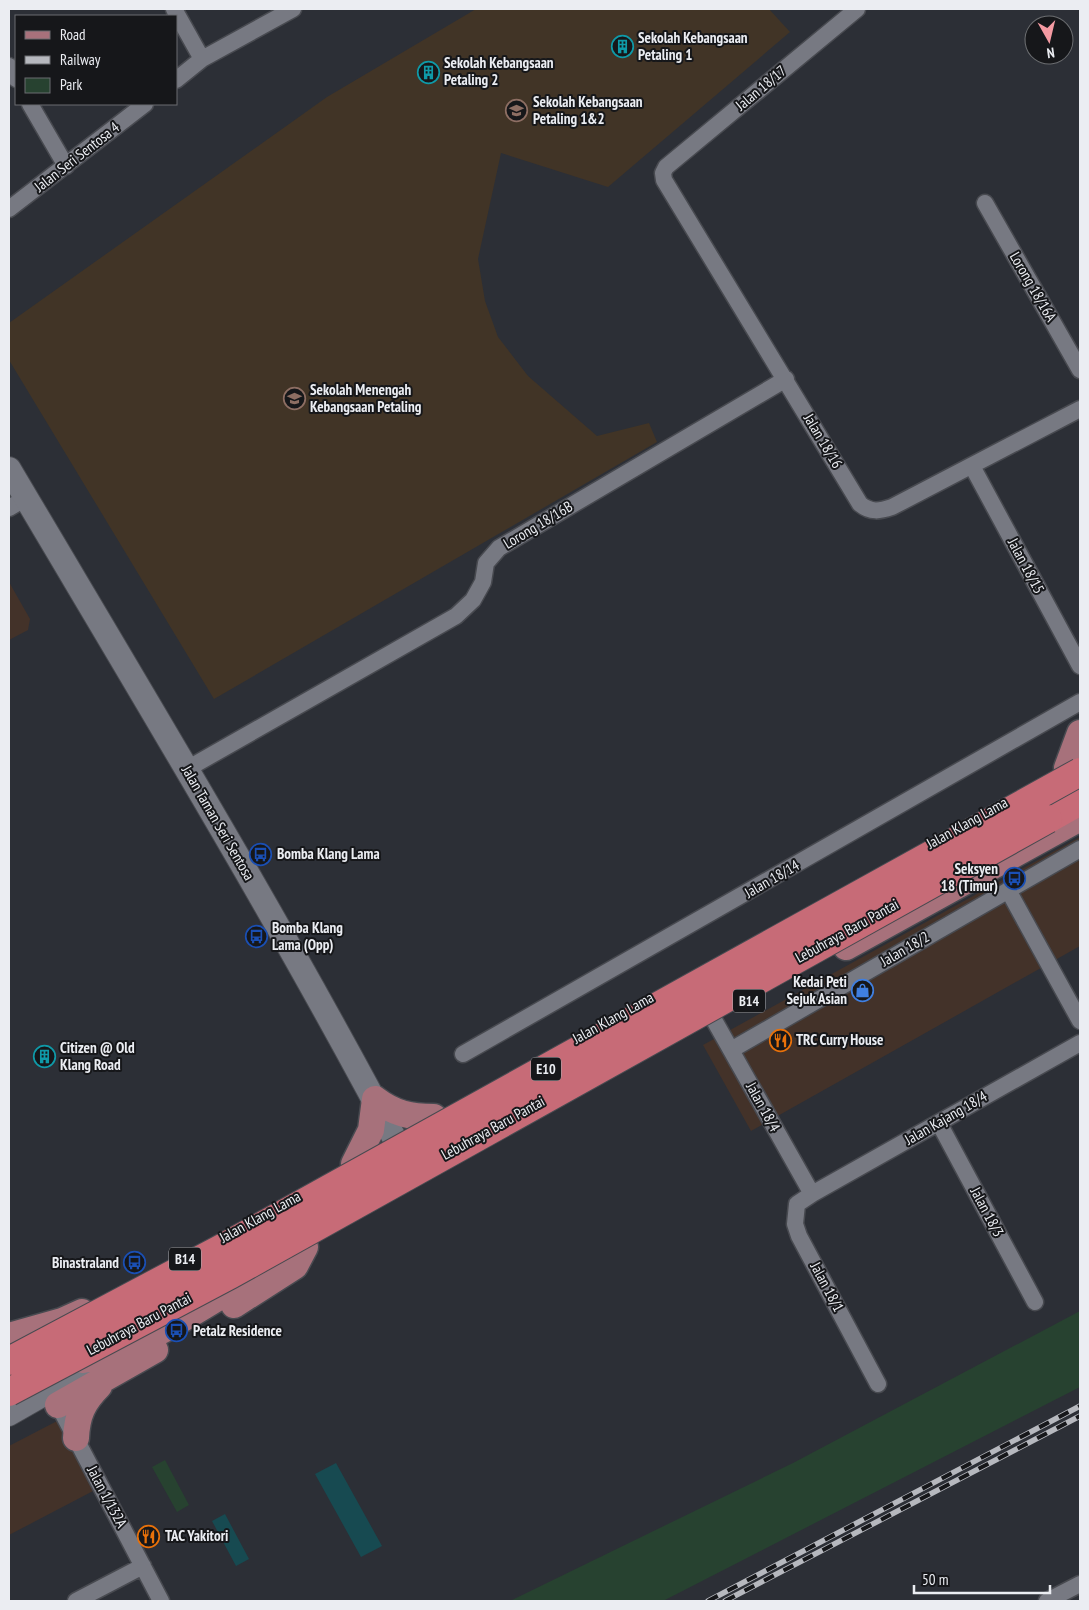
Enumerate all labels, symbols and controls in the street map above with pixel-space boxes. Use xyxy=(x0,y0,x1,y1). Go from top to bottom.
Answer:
legend xyxy=(15,15,178,105)
north arrow xyxy=(1024,15,1074,65)
text: Road xyxy=(60,25,86,44)
place label: Sekolah Kebangsaan Petaling 1 xyxy=(638,28,748,64)
building icon: Sekolah Kebangsaan Petaling 1 xyxy=(610,35,634,59)
text: N xyxy=(1046,43,1056,62)
text: Railway xyxy=(60,50,101,69)
place label: Sekolah Kebangsaan Petaling 2 xyxy=(444,53,554,89)
building icon: Sekolah Kebangsaan Petaling 2 xyxy=(416,60,440,84)
street label: Jalan 18/17 xyxy=(731,61,790,115)
text: Park xyxy=(60,75,82,94)
place label: Sekolah Kebangsaan Petaling 1&2 xyxy=(533,92,643,128)
school or university icon: Sekolah Kebangsaan Petaling 1&2 xyxy=(505,99,529,123)
street label: Jalan Seri Sentosa 4 xyxy=(30,117,123,196)
street label: Lorong 18/16A xyxy=(1006,248,1061,326)
place label: Sekolah Menengah Kebangsaan Petaling xyxy=(310,380,422,416)
school or university icon: Sekolah Menengah Kebangsaan Petaling xyxy=(282,387,306,411)
street label: Jalan 18/16 xyxy=(799,409,847,472)
street label: Lorong 18/16B xyxy=(500,497,576,553)
street label: Jalan 18/15 xyxy=(1003,534,1049,597)
street label: Jalan Taman Seri Sentosa xyxy=(177,761,259,884)
street label: Jalan Klang Lama xyxy=(922,792,1011,853)
bus stop icon: Bomba Klang Lama xyxy=(249,842,273,866)
place label: Bomba Klang Lama xyxy=(277,844,380,863)
street label: Jalan 18/14 xyxy=(740,855,803,902)
place label: Seksyen 18 (Timur) xyxy=(941,859,998,895)
bus stop icon: Seksyen 18 (Timur) xyxy=(1002,866,1026,890)
street label: Lebuhraya Baru Pantai xyxy=(792,894,902,967)
place label: Bomba Klang Lama (Opp) xyxy=(272,918,343,954)
bus stop icon: Bomba Klang Lama (Opp) xyxy=(244,925,268,949)
street label: Jalan 18/2 xyxy=(876,927,933,971)
place label: Kedai Peti Sejuk Asian xyxy=(786,972,847,1008)
shop icon: Kedai Peti Sejuk Asian xyxy=(851,979,875,1003)
street label: Jalan Klang Lama xyxy=(568,987,657,1048)
road number: B14 xyxy=(733,989,765,1012)
restaurant icon: TRC Curry House xyxy=(768,1028,792,1052)
place label: TRC Curry House xyxy=(796,1030,883,1049)
place label: Citizen @ Old Klang Road xyxy=(60,1038,135,1074)
building icon: Citizen @ Old Klang Road xyxy=(32,1045,56,1069)
road number: E10 xyxy=(531,1058,561,1080)
street label: Jalan 18/4 xyxy=(742,1078,785,1135)
street label: Jalan Kajang 18/4 xyxy=(900,1086,991,1149)
street label: Lebuhraya Baru Pantai xyxy=(438,1091,548,1164)
street label: Jalan 18/3 xyxy=(966,1183,1008,1240)
street label: Jalan Klang Lama xyxy=(215,1186,304,1247)
road number: B14 xyxy=(169,1248,201,1270)
bus stop icon: Binastraland xyxy=(123,1251,147,1275)
place label: Binastraland xyxy=(52,1253,119,1272)
street label: Jalan 18/1 xyxy=(806,1258,848,1315)
street label: Lebuhraya Baru Pantai xyxy=(83,1288,194,1359)
bus stop icon: Petalz Residence xyxy=(165,1319,189,1343)
place label: Petalz Residence xyxy=(193,1321,282,1340)
street label: Jalan 1/132A xyxy=(83,1462,132,1532)
restaurant icon: TAC Yakitori xyxy=(137,1524,161,1548)
place label: TAC Yakitori xyxy=(165,1526,228,1545)
scale bar xyxy=(914,1562,1050,1594)
text: 50 m xyxy=(922,1570,948,1589)

